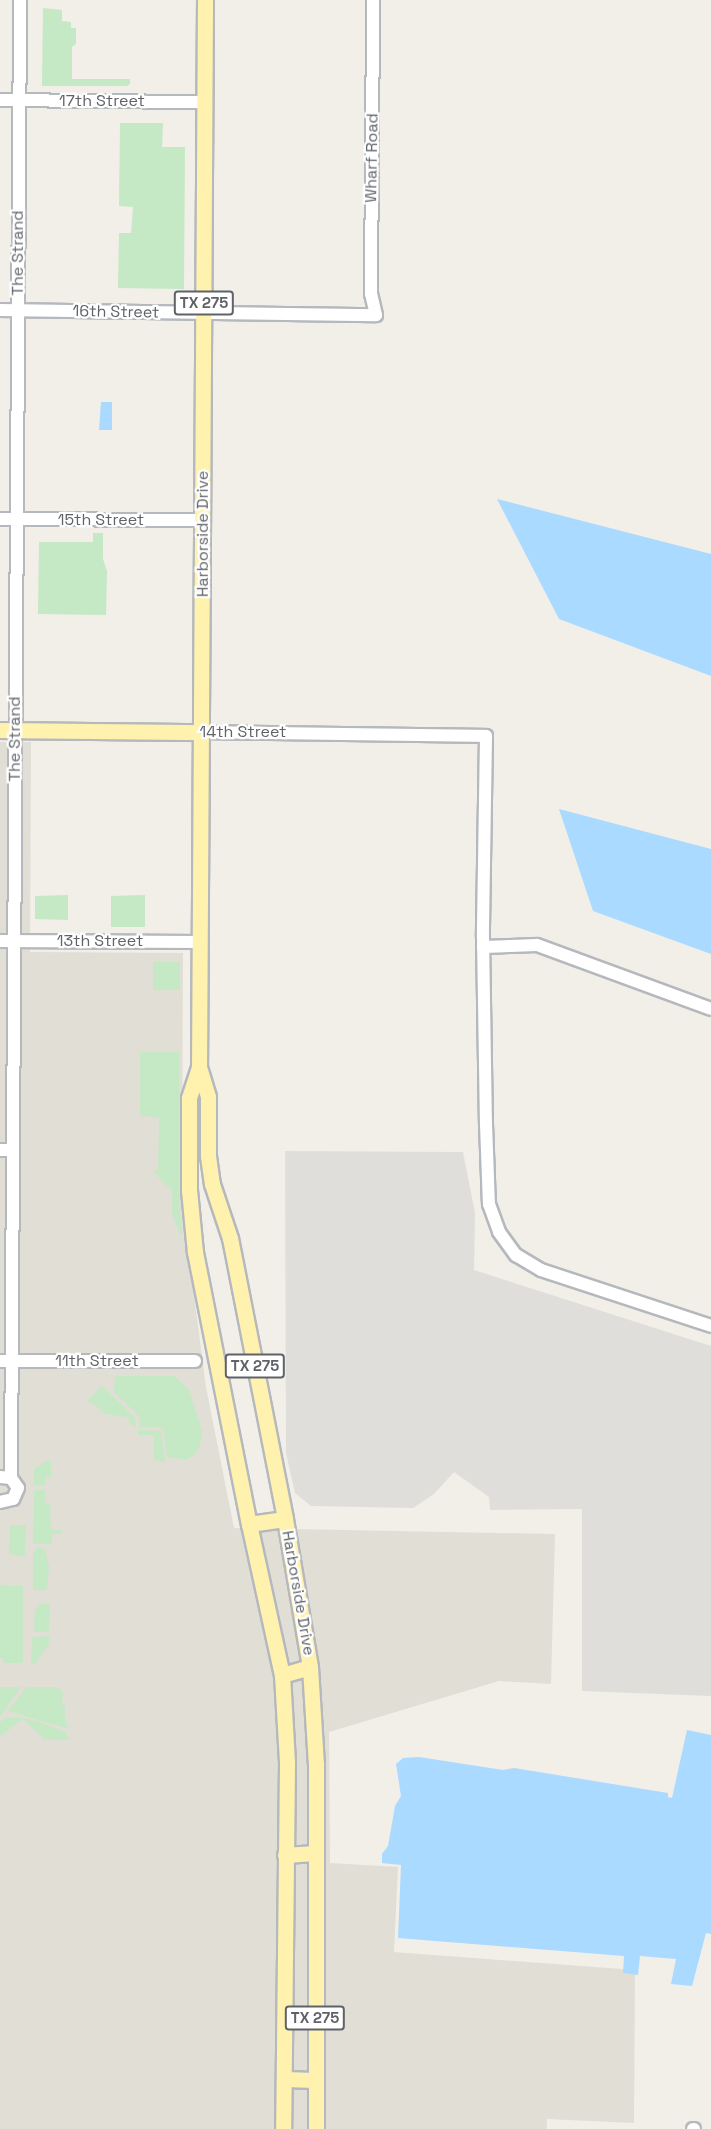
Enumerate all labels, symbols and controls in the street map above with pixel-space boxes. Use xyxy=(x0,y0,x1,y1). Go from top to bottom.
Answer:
street label: 17th Street xyxy=(59,91,145,111)
street label: Wharf Road xyxy=(362,113,382,203)
street label: The Strand xyxy=(8,210,28,296)
road number: TX 275 xyxy=(172,291,236,315)
street label: 16th Street xyxy=(73,302,159,322)
street label: Harborside Drive xyxy=(193,471,213,597)
street label: 15th Street xyxy=(58,510,144,530)
street label: The Strand xyxy=(5,696,25,782)
street label: 14th Street xyxy=(200,722,286,742)
street label: 13th Street xyxy=(57,931,143,951)
street label: 11th Street xyxy=(55,1351,139,1371)
road number: TX 275 xyxy=(224,1354,286,1378)
street label: Harborside Drive xyxy=(278,1529,318,1657)
road number: TX 275 xyxy=(284,2006,346,2030)

